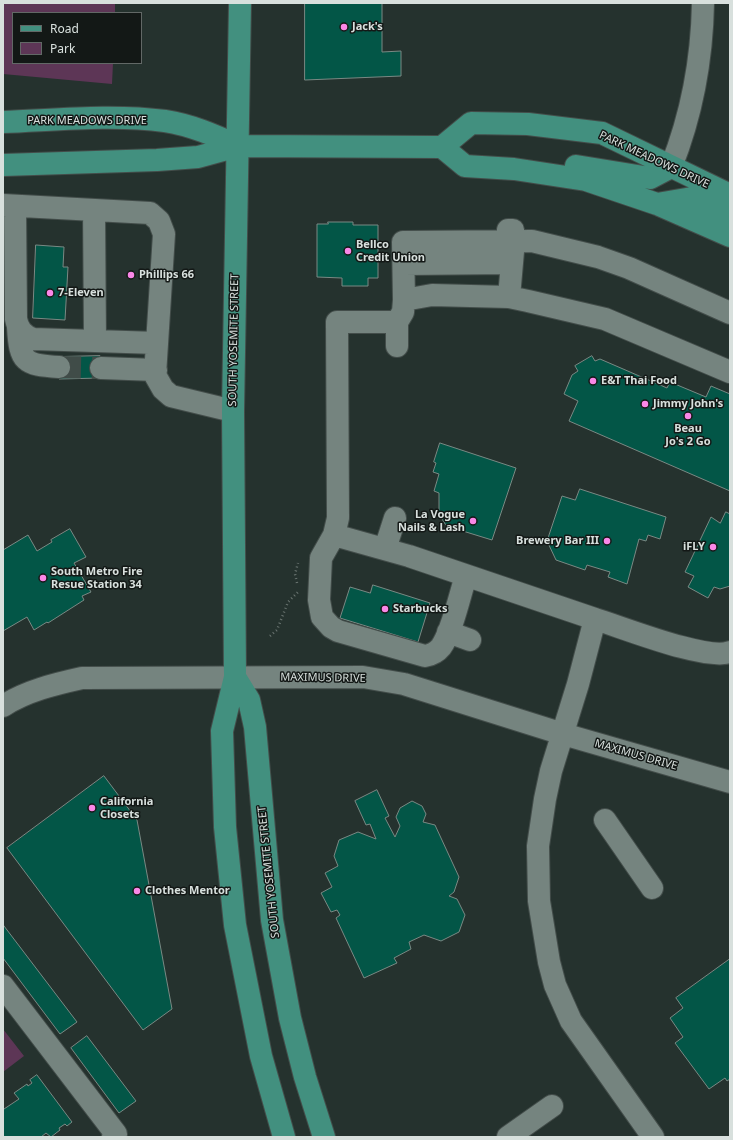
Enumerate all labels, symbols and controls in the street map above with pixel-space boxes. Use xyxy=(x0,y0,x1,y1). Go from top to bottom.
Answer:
legend xyxy=(12,12,142,64)
text: Road xyxy=(50,20,79,37)
place label: Jack's xyxy=(352,20,383,34)
marker: Jack's xyxy=(339,22,349,32)
text: Park xyxy=(50,40,75,57)
street label: PARK MEADOWS DRIVE xyxy=(27,114,147,128)
street label: PARK MEADOWS DRIVE xyxy=(597,129,711,191)
place label: Bellco Credit Union xyxy=(356,238,425,264)
marker: Bellco Credit Union xyxy=(343,246,353,256)
place label: Phillips 66 xyxy=(139,268,194,282)
marker: Phillips 66 xyxy=(126,270,136,280)
street label: SOUTH YOSEMITE STREET xyxy=(226,274,242,406)
place label: 7-Eleven xyxy=(58,286,104,300)
marker: 7-Eleven xyxy=(45,288,55,298)
place label: E&T Thai Food xyxy=(601,374,677,388)
marker: E&T Thai Food xyxy=(588,376,598,386)
place label: Jimmy John's xyxy=(653,397,723,411)
marker: Jimmy John's xyxy=(640,399,650,409)
marker: Beau Jo's 2 Go xyxy=(683,411,693,421)
place label: Beau Jo's 2 Go xyxy=(665,422,711,448)
place label: La Vogue Nails & Lash xyxy=(398,508,465,534)
marker: La Vogue Nails & Lash xyxy=(468,516,478,526)
place label: Brewery Bar III xyxy=(516,534,599,548)
marker: Brewery Bar III xyxy=(602,536,612,546)
place label: iFLY xyxy=(683,540,705,554)
marker: iFLY xyxy=(708,542,718,552)
place label: South Metro Fire Resue Station 34 xyxy=(51,565,143,591)
marker: South Metro Fire Resue Station 34 xyxy=(38,573,48,583)
place label: Starbucks xyxy=(393,602,447,616)
marker: Starbucks xyxy=(380,604,390,614)
street label: MAXIMUS DRIVE xyxy=(280,671,366,685)
street label: MAXIMUS DRIVE xyxy=(593,737,679,773)
place label: California Closets xyxy=(100,795,153,821)
marker: California Closets xyxy=(87,803,97,813)
street label: SOUTH YOSEMITE STREET xyxy=(256,805,282,939)
place label: Clothes Mentor xyxy=(145,884,230,898)
marker: Clothes Mentor xyxy=(132,886,142,896)

